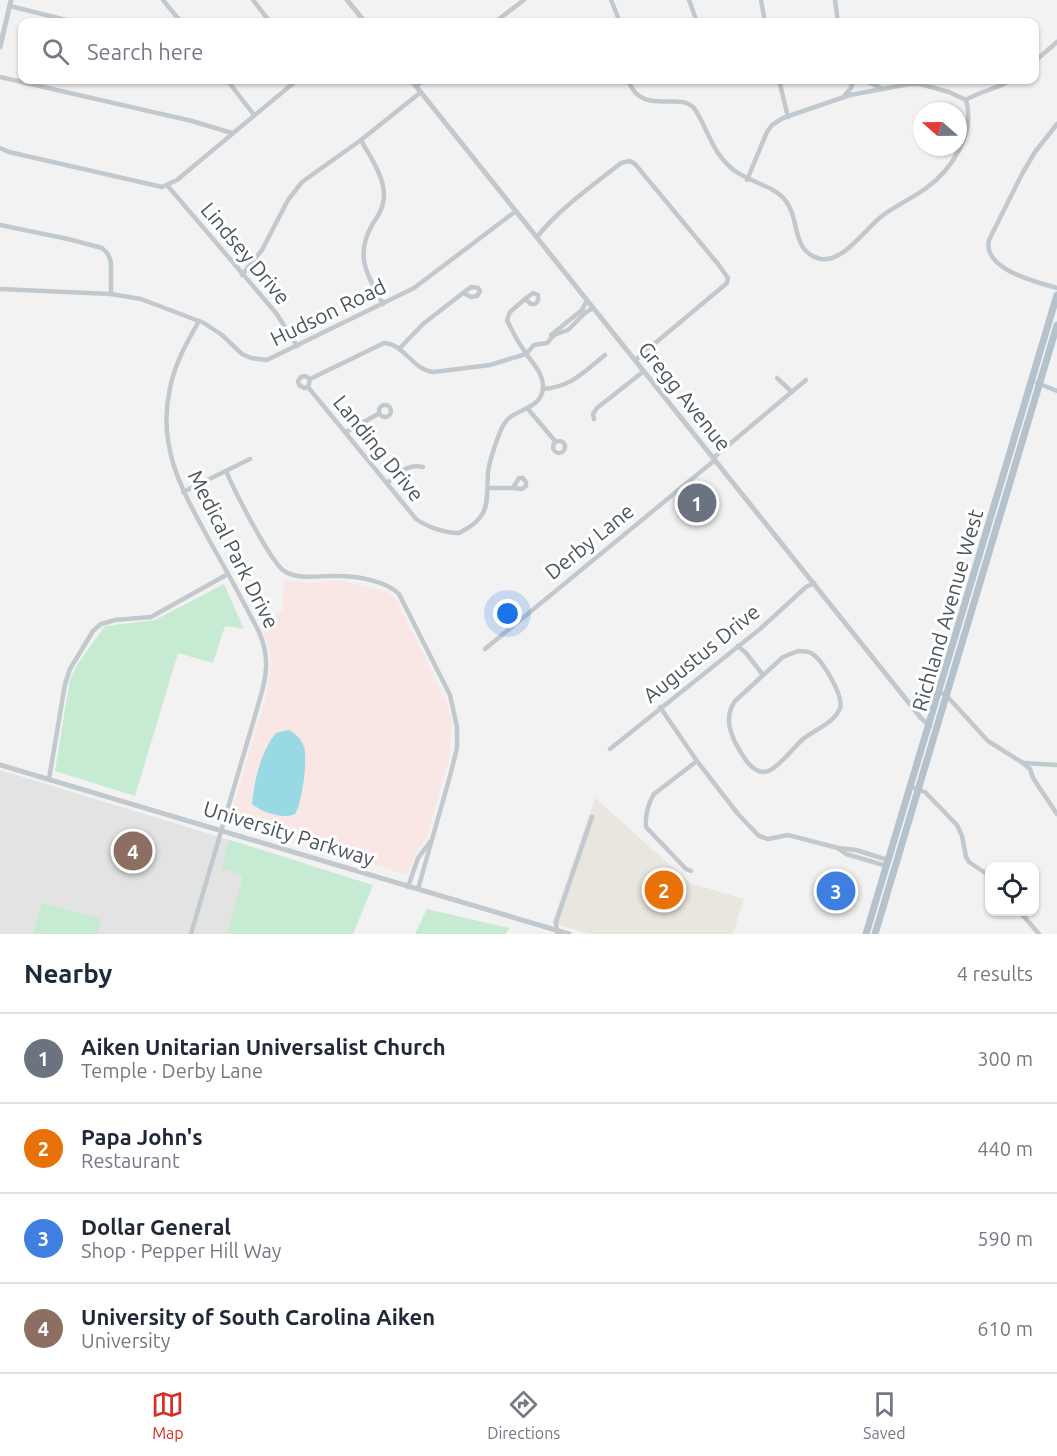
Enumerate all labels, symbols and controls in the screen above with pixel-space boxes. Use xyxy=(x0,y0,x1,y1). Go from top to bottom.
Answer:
search box xyxy=(18,18,1039,84)
icon: search xyxy=(39,35,72,68)
text: Search here xyxy=(87,39,203,64)
north arrow xyxy=(913,102,967,156)
street label: Lindsey Drive xyxy=(197,197,295,309)
street label: Hudson Road xyxy=(266,274,390,350)
street label: Gregg Avenue xyxy=(634,337,736,455)
street label: Landing Drive xyxy=(329,390,429,506)
street label: Medical Park Drive xyxy=(184,466,284,632)
pin: 1 xyxy=(678,480,716,526)
street label: Derby Lane xyxy=(540,498,638,584)
street label: Richland Avenue West xyxy=(907,506,987,714)
your location xyxy=(493,599,522,628)
street label: Augustus Drive xyxy=(638,599,764,707)
street label: University Parkway xyxy=(201,796,377,870)
pin: 4 xyxy=(114,828,152,874)
map controls xyxy=(985,862,1039,916)
button: locate xyxy=(985,862,1039,916)
pin: 2 xyxy=(644,868,684,912)
pin: 3 xyxy=(816,868,856,914)
text: Nearby xyxy=(24,959,112,988)
text: 4 results xyxy=(957,962,1033,985)
text: Aiken Unitarian Universalist Church xyxy=(81,1034,446,1059)
text: 1 xyxy=(38,1047,49,1070)
text: 300 m xyxy=(977,1047,1033,1070)
text: Temple · Derby Lane xyxy=(81,1059,263,1082)
text: Papa John's xyxy=(81,1124,203,1149)
text: 2 xyxy=(38,1137,49,1160)
text: 440 m xyxy=(977,1137,1033,1160)
text: Restaurant xyxy=(81,1149,180,1172)
text: Dollar General xyxy=(81,1214,231,1239)
text: 3 xyxy=(38,1227,49,1250)
text: 590 m xyxy=(977,1227,1033,1250)
text: Shop · Pepper Hill Way xyxy=(81,1239,281,1262)
text: University of South Carolina Aiken xyxy=(81,1304,435,1329)
text: 4 xyxy=(38,1317,49,1340)
text: 610 m xyxy=(977,1317,1033,1340)
text: University xyxy=(81,1329,170,1352)
tab: Map xyxy=(151,1388,184,1442)
tab: Directions xyxy=(487,1388,560,1442)
tab: Saved xyxy=(863,1388,906,1442)

